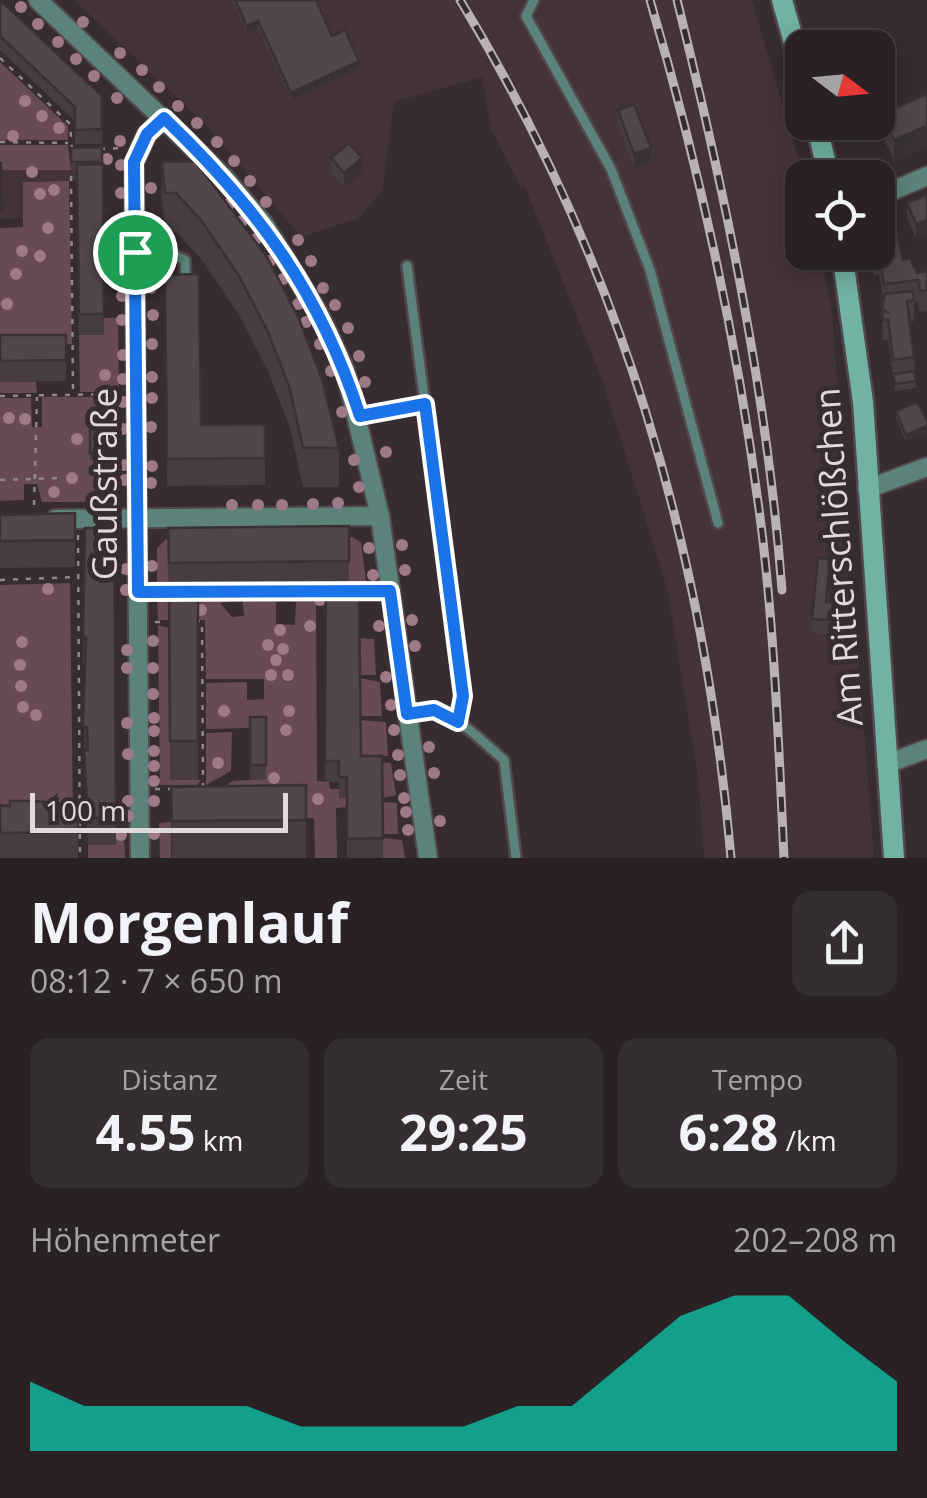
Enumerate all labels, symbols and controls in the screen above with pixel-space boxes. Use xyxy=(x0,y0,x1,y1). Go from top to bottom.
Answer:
north arrow xyxy=(785,30,895,140)
map controls xyxy=(785,30,895,270)
button: locate xyxy=(785,160,895,270)
pin xyxy=(93,210,178,295)
icon: arrive xyxy=(108,225,163,280)
street label: Am Ritterschlößchen xyxy=(802,386,873,728)
street label: Gaußstraße xyxy=(80,388,127,580)
scale bar xyxy=(30,788,288,833)
text: 100 m xyxy=(45,791,126,829)
text: Morgenlauf xyxy=(30,884,348,959)
button: share xyxy=(792,891,897,996)
text: 08:12 · 7 × 650 m xyxy=(30,959,283,1002)
text: Distanz xyxy=(121,1060,218,1098)
text: Zeit xyxy=(439,1060,488,1098)
text: Tempo xyxy=(712,1060,803,1098)
text: 4.55 xyxy=(96,1098,196,1166)
text: 29:25 xyxy=(399,1098,528,1166)
text: 6:28 xyxy=(678,1098,778,1166)
text: km xyxy=(196,1121,243,1159)
text: /km xyxy=(778,1121,837,1159)
text: Höhenmeter xyxy=(30,1218,220,1261)
text: 202–208 m xyxy=(733,1218,897,1261)

